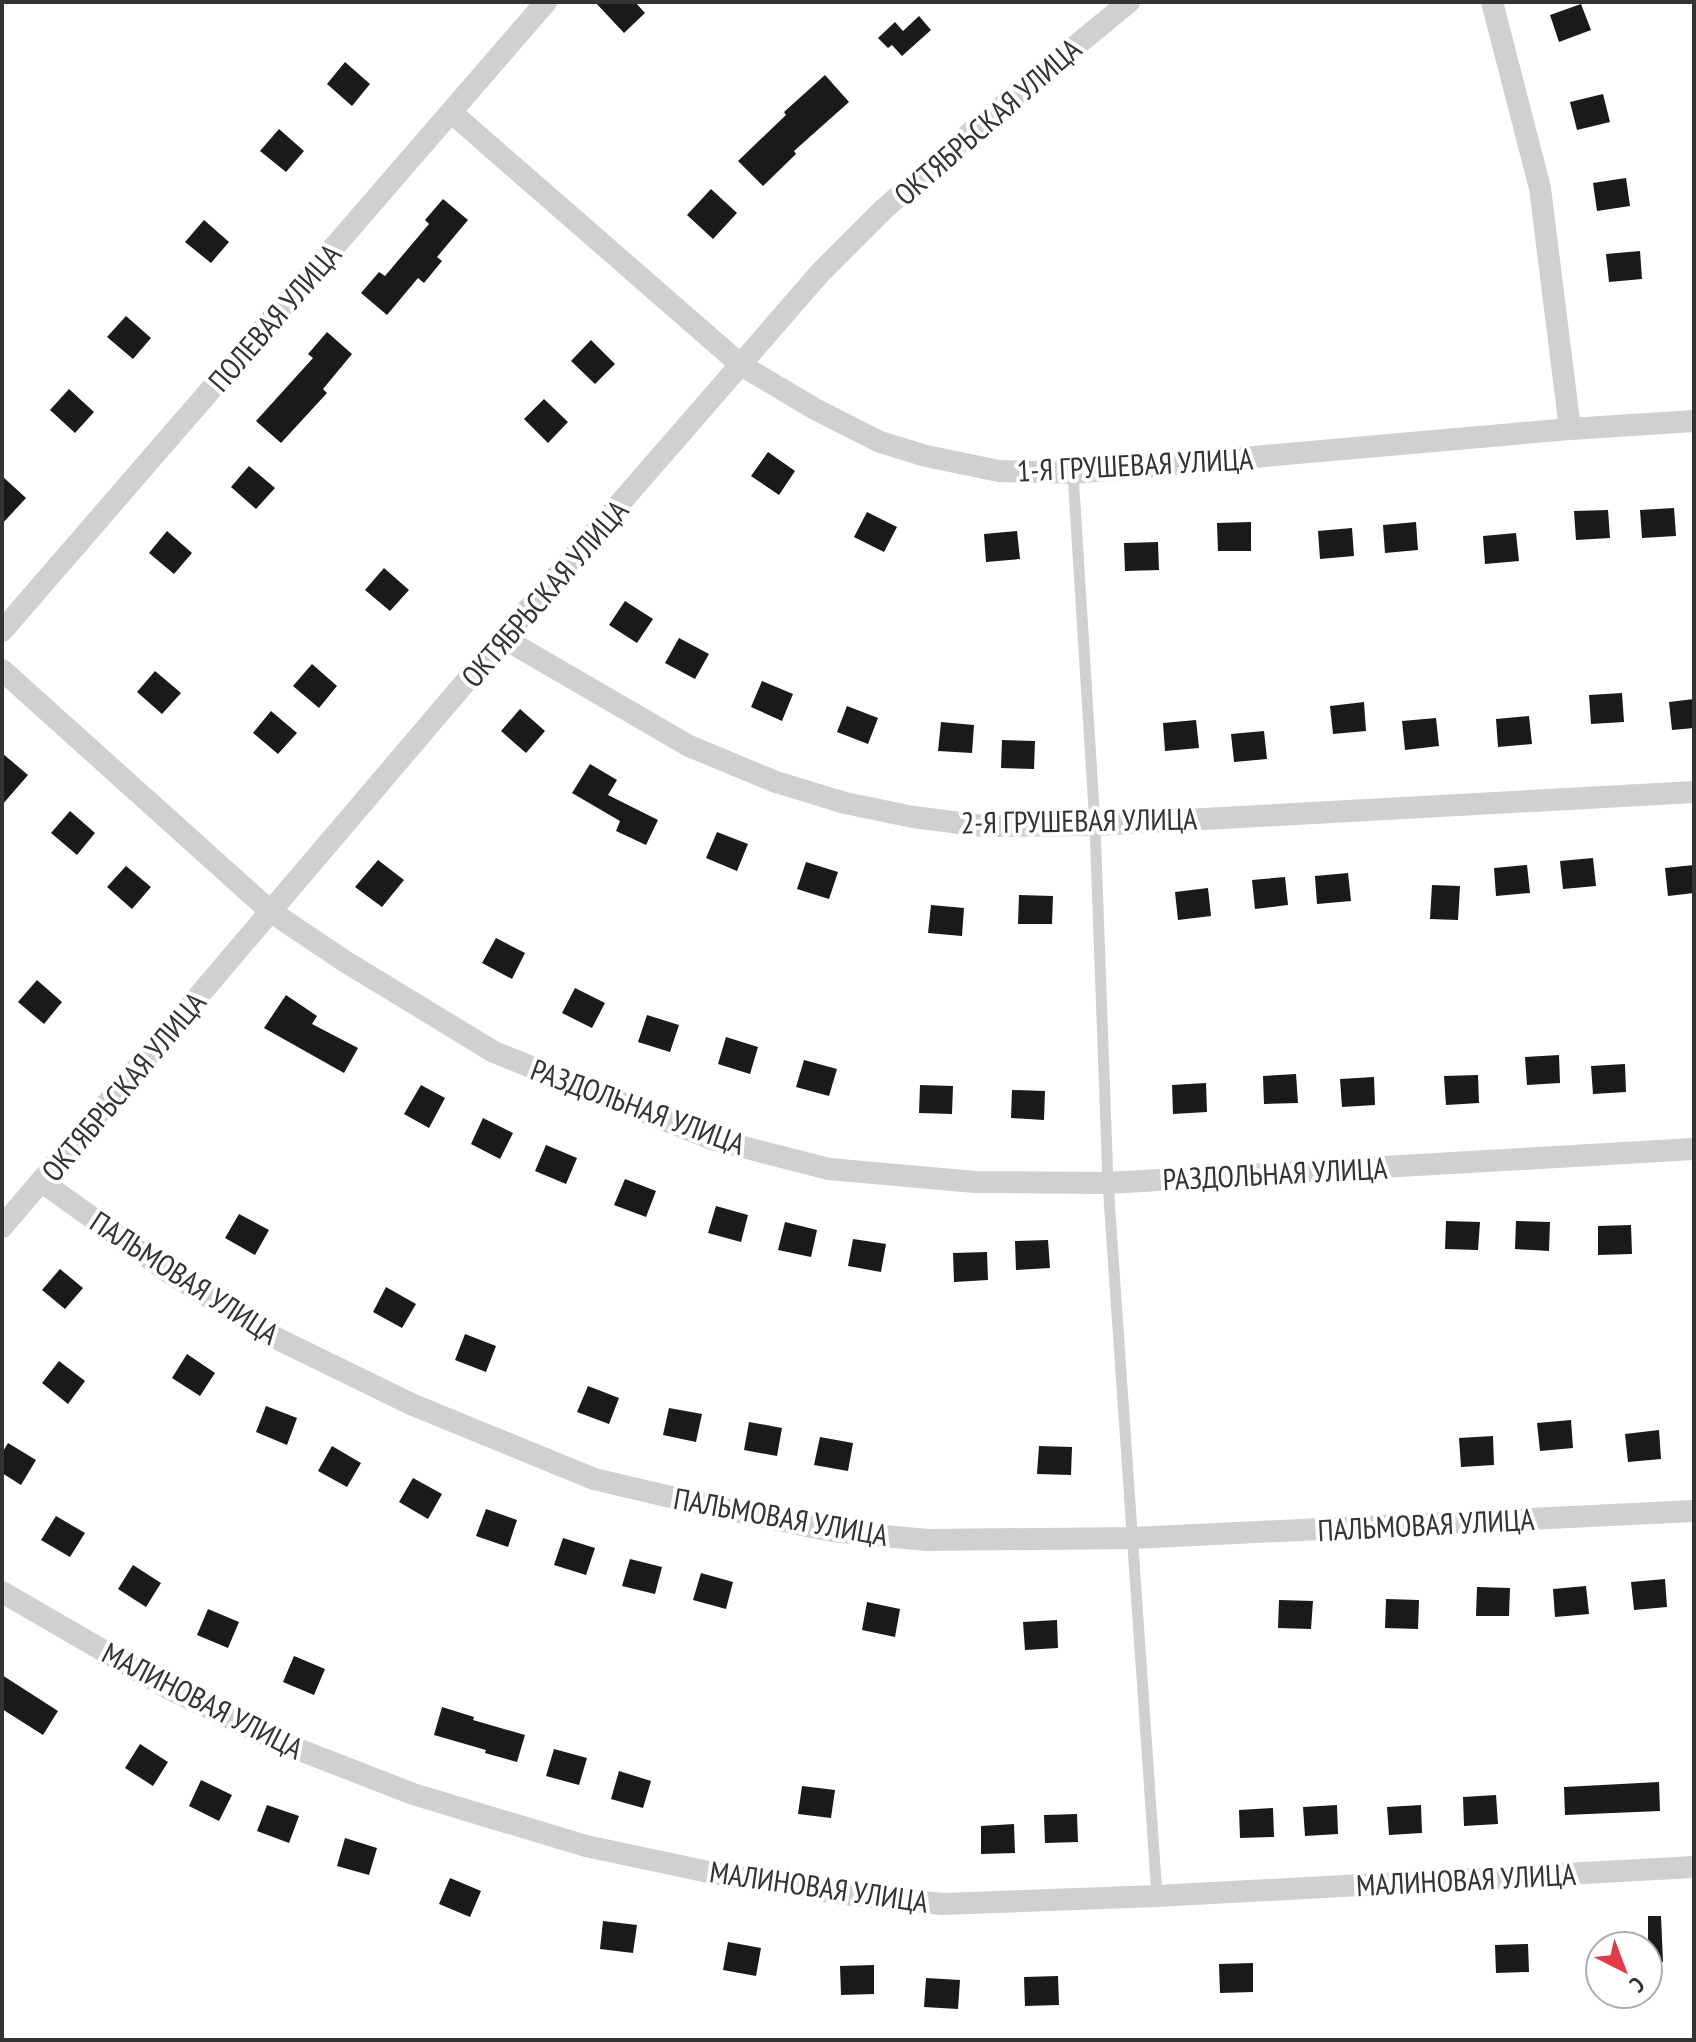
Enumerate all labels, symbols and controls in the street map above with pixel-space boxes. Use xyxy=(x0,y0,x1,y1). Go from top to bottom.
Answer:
street label: ОКТЯБРЬСКАЯ УЛИЦА xyxy=(885,28,1089,213)
street label: ПОЛЕВАЯ УЛИЦА xyxy=(199,234,349,399)
street label: 1-Я ГРУШЕВАЯ УЛИЦА xyxy=(1016,438,1255,490)
street label: ОКТЯБРЬСКАЯ УЛИЦА xyxy=(452,491,637,695)
street label: 2-Я ГРУШЕВАЯ УЛИЦА xyxy=(960,798,1198,842)
street label: ОКТЯБРЬСКАЯ УЛИЦА xyxy=(32,983,214,1189)
street label: РАЗДОЛЬНАЯ УЛИЦА xyxy=(526,1049,751,1163)
street label: РАЗДОЛЬНАЯ УЛИЦА xyxy=(1162,1148,1389,1198)
street label: ПАЛЬМОВАЯ УЛИЦА xyxy=(83,1202,287,1353)
street label: ПАЛЬМОВАЯ УЛИЦА xyxy=(671,1478,892,1554)
street label: ПАЛЬМОВАЯ УЛИЦА xyxy=(1317,1499,1536,1549)
street label: МАЛИНОВАЯ УЛИЦА xyxy=(96,1633,311,1768)
street label: МАЛИНОВАЯ УЛИЦА xyxy=(707,1851,932,1921)
street label: МАЛИНОВАЯ УЛИЦА xyxy=(1355,1854,1578,1904)
north arrow xyxy=(1584,1930,1664,2010)
text: С xyxy=(1624,1971,1650,1999)

